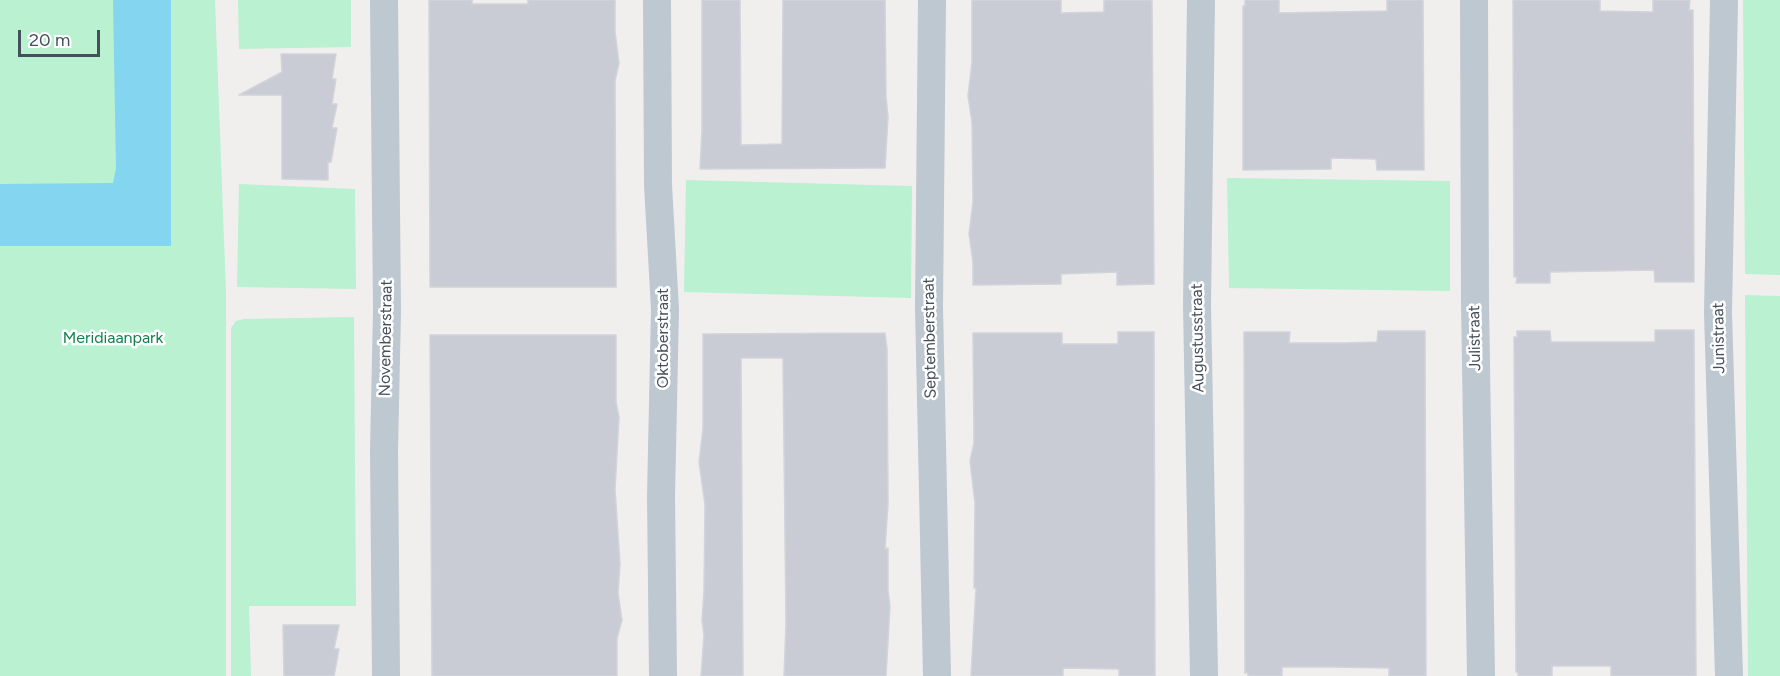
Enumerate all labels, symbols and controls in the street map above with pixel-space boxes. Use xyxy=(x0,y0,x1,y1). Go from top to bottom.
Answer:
scale bar xyxy=(21,18,104,56)
text: 20 m xyxy=(29,29,70,51)
street label: Septemberstraat xyxy=(919,277,941,399)
street label: Novemberstraat xyxy=(375,279,397,397)
street label: Augustusstraat xyxy=(1187,283,1209,393)
street label: Oktoberstraat xyxy=(653,288,673,388)
street label: Junistraat xyxy=(1709,302,1729,374)
street label: Julistraat xyxy=(1465,305,1485,371)
park label: Meridiaanpark xyxy=(63,328,163,348)

